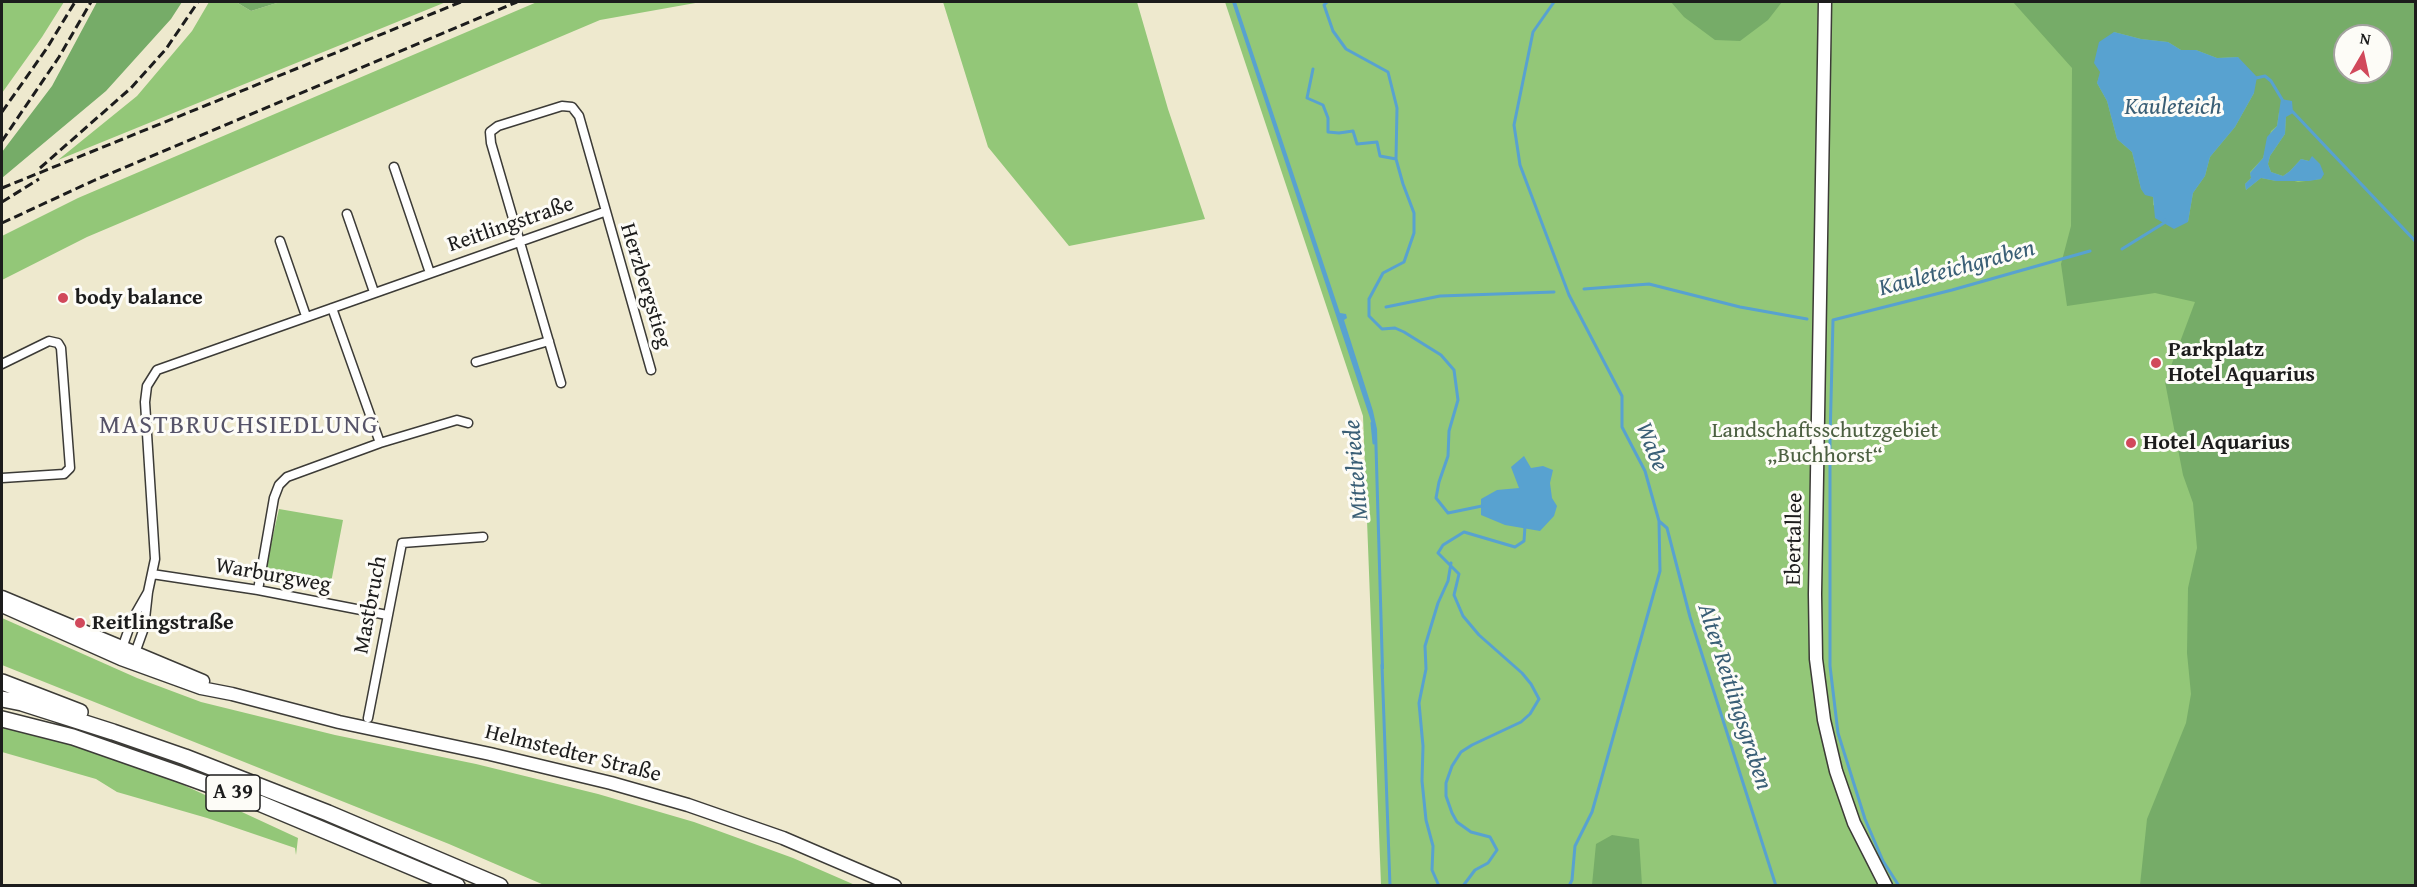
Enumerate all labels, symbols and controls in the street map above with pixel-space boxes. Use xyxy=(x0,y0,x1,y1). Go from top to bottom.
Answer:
north arrow xyxy=(2333,24,2393,84)
text: N xyxy=(2358,26,2373,51)
water label: Kauleteich xyxy=(2124,94,2222,122)
street label: Reitlingstraße xyxy=(445,191,577,259)
street label: Herzbergstieg xyxy=(613,220,677,352)
water label: Kauleteichgraben xyxy=(1876,234,2038,304)
place label: body balance xyxy=(75,285,203,311)
marker: body balance xyxy=(56,291,70,305)
place label: Parkplatz Hotel Aquarius xyxy=(2168,337,2315,388)
marker: Parkplatz Hotel Aquarius xyxy=(2149,356,2163,370)
district label: MASTBRUCHSIEDLUNG xyxy=(99,410,379,442)
water label: Mittelriede xyxy=(1338,418,1376,522)
water label: Wabe xyxy=(1628,418,1674,476)
park label: Landschaftsschutzgebiet „Buchhorst“ xyxy=(1712,418,1938,470)
place label: Hotel Aquarius xyxy=(2143,430,2290,456)
marker: Hotel Aquarius xyxy=(2124,436,2138,450)
street label: Ebertallee xyxy=(1781,492,1809,586)
street label: Warburgweg xyxy=(213,553,333,599)
street label: Mastbruch xyxy=(349,554,393,656)
water label: Alter Reitlingsgraben xyxy=(1690,600,1778,794)
place label: Reitlingstraße xyxy=(92,610,234,636)
marker: Reitlingstraße xyxy=(73,616,87,630)
street label: Helmstedter Straße xyxy=(482,719,664,789)
road number: A 39 xyxy=(206,775,260,811)

